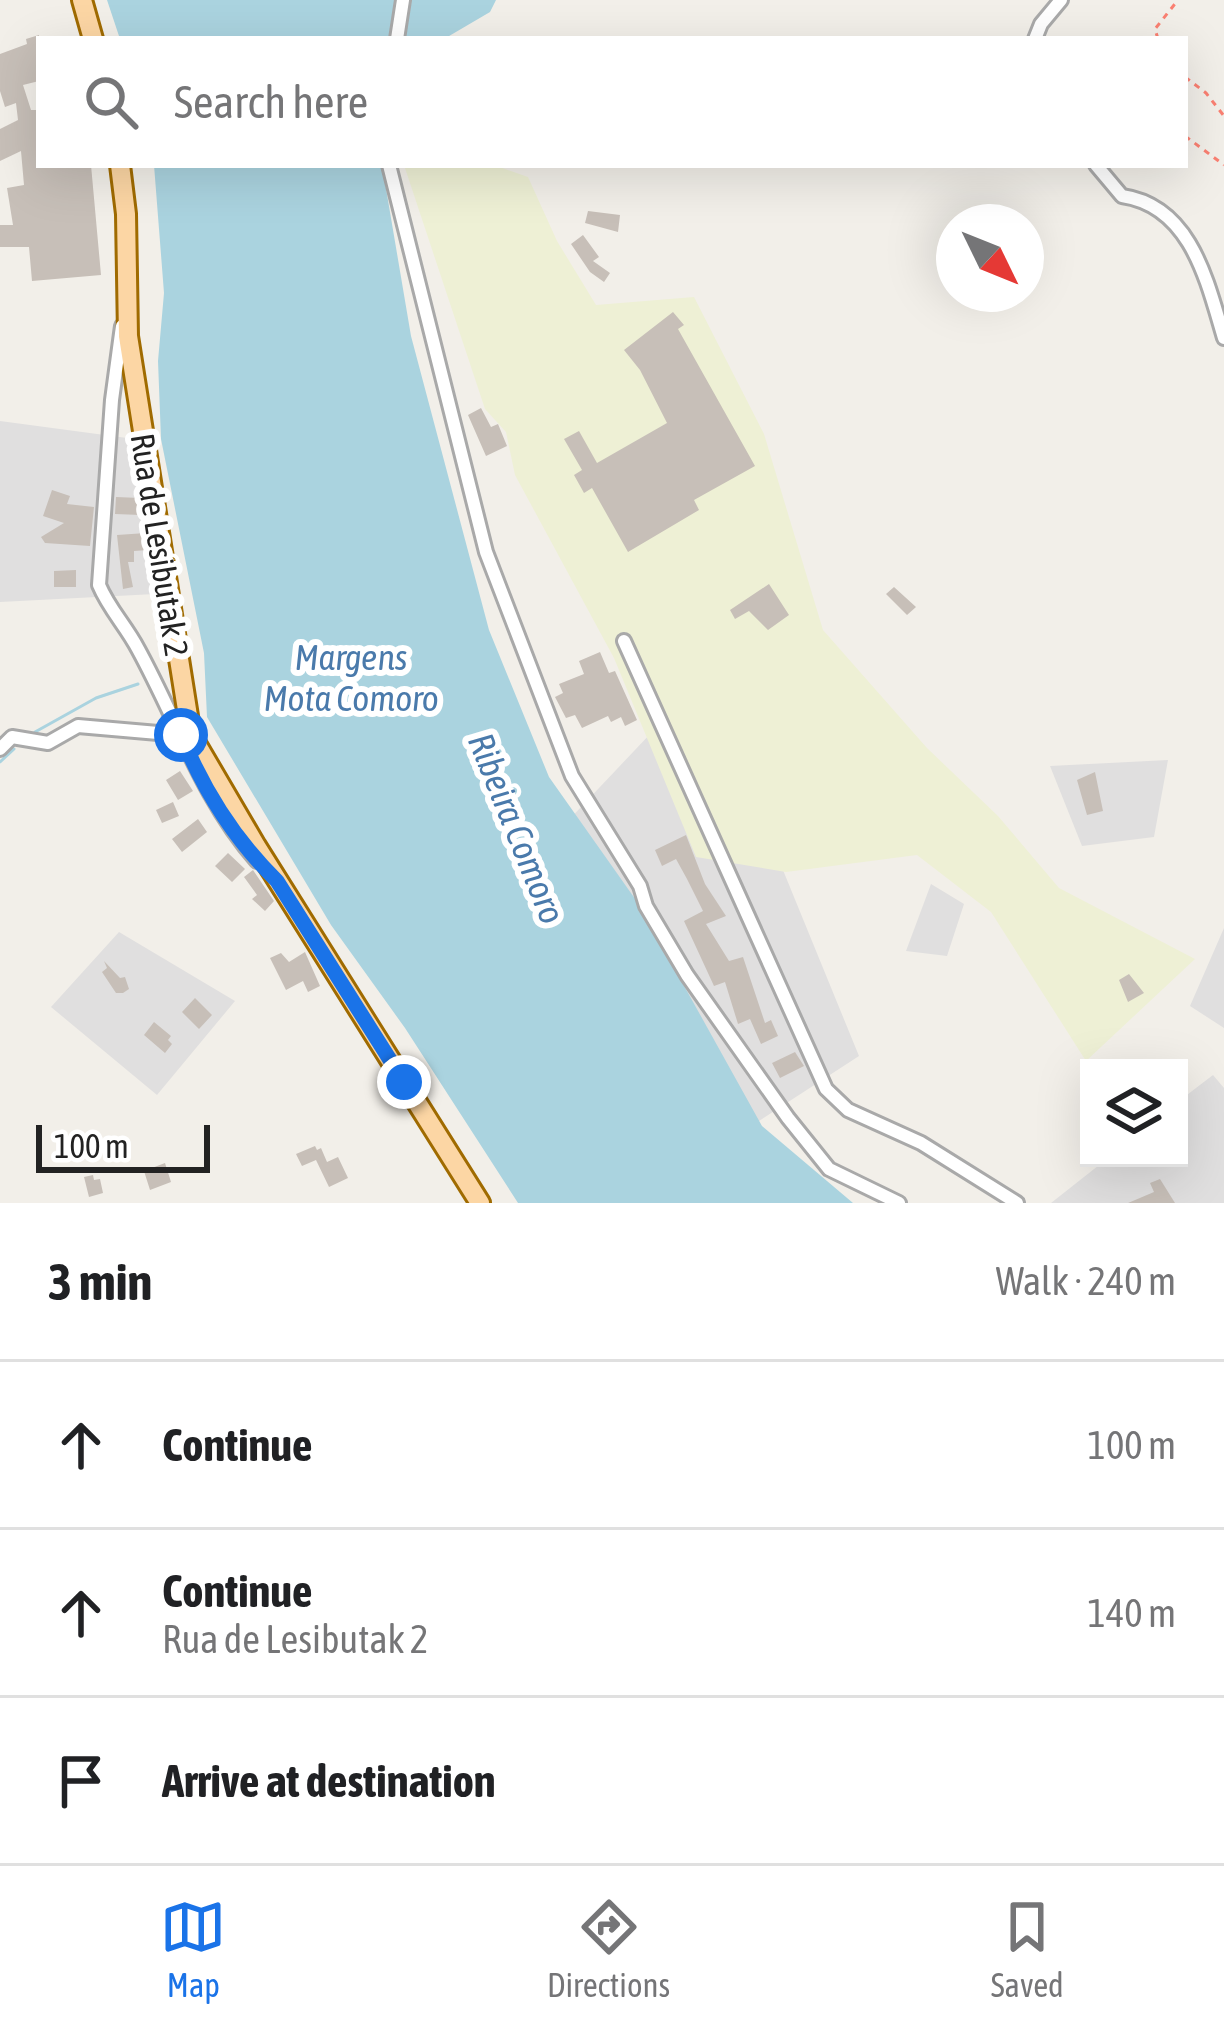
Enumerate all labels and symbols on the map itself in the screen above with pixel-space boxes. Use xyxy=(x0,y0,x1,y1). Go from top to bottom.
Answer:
north arrow xyxy=(936,204,1044,312)
street label: Rua de Lesibutak 2 xyxy=(124,431,196,659)
water label: Margens Mota Comoro xyxy=(263,636,439,719)
route start xyxy=(154,708,208,762)
water label: Ribeira Comoro xyxy=(460,727,574,929)
route end xyxy=(377,1055,431,1109)
scale bar xyxy=(36,1119,210,1172)

